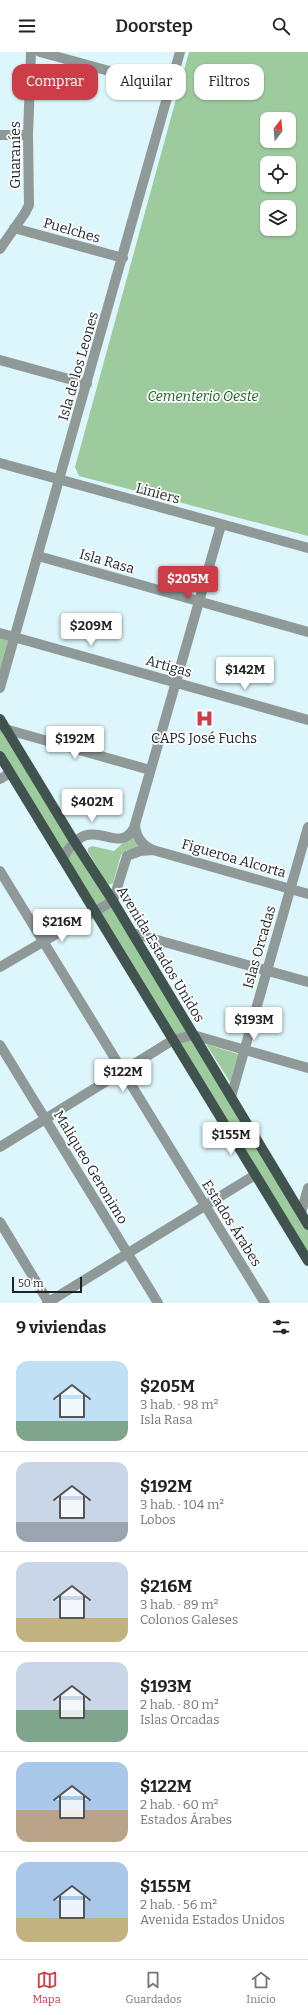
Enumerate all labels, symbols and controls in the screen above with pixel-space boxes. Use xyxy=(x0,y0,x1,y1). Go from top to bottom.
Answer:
icon: menu xyxy=(16,15,38,37)
text: Doorstep xyxy=(115,15,193,37)
icon: search xyxy=(270,15,292,37)
chip: Comprar xyxy=(12,64,98,100)
chip: Alquilar xyxy=(106,64,186,100)
chip: Filtros xyxy=(194,64,264,100)
north arrow xyxy=(260,112,296,148)
map controls xyxy=(260,112,296,236)
street label: Guaraníes xyxy=(7,121,24,189)
button: locate xyxy=(260,156,296,192)
button: layers xyxy=(260,200,296,236)
street label: Puelches xyxy=(41,214,102,247)
street label: Isla de los Leones xyxy=(55,310,102,423)
park label: Cementerio Oeste xyxy=(148,388,258,405)
street label: Liniers xyxy=(134,479,182,508)
street label: Isla Rasa xyxy=(77,545,137,578)
pin: $205M xyxy=(160,566,216,600)
text: $205M xyxy=(167,571,209,586)
pin: $209M xyxy=(63,613,119,647)
text: $209M xyxy=(70,618,112,633)
street label: Artigas xyxy=(144,652,194,681)
pin: $142M xyxy=(217,657,273,691)
text: $142M xyxy=(225,662,265,677)
hospital icon: CAPS José Fuchs xyxy=(194,708,214,728)
pin: $192M xyxy=(47,726,103,760)
place label: CAPS José Fuchs xyxy=(151,730,257,747)
text: $192M xyxy=(55,731,95,746)
pin: $402M xyxy=(64,789,120,823)
text: $402M xyxy=(71,794,113,809)
street label: Figueroa Alcorta xyxy=(180,835,288,882)
street label: Avenida Estados Unidos xyxy=(113,883,208,1025)
street label: Islas Orcadas xyxy=(240,904,279,991)
pin: $216M xyxy=(34,909,90,943)
text: $216M xyxy=(42,914,82,929)
pin: $193M xyxy=(226,1007,282,1041)
text: $193M xyxy=(234,1012,274,1027)
pin: $122M xyxy=(95,1059,151,1093)
text: $122M xyxy=(103,1064,143,1079)
street label: Maliqueo Geronimo xyxy=(50,1107,131,1227)
pin: $155M xyxy=(203,1122,259,1156)
text: $155M xyxy=(211,1127,251,1142)
street label: Estados Árabes xyxy=(198,1176,266,1270)
scale bar xyxy=(12,1275,82,1294)
text: 50 m xyxy=(18,1277,44,1290)
icon: filters xyxy=(270,1316,292,1338)
text: 9 viviendas xyxy=(16,1317,106,1338)
text: $205M xyxy=(140,1376,195,1397)
icon: home xyxy=(48,1377,96,1425)
text: 3 hab. · 98 m² xyxy=(140,1397,218,1412)
text: Isla Rasa xyxy=(140,1412,193,1427)
text: $192M xyxy=(140,1476,192,1497)
icon: home xyxy=(48,1478,96,1526)
text: 3 hab. · 104 m² xyxy=(140,1497,224,1512)
text: Lobos xyxy=(140,1512,176,1527)
text: $216M xyxy=(140,1576,192,1597)
icon: home xyxy=(48,1578,96,1626)
text: 3 hab. · 89 m² xyxy=(140,1597,218,1612)
text: Colonos Galeses xyxy=(140,1612,238,1627)
text: $193M xyxy=(140,1676,192,1697)
icon: home xyxy=(48,1678,96,1726)
text: 2 hab. · 80 m² xyxy=(140,1697,219,1712)
text: Islas Orcadas xyxy=(140,1712,219,1727)
text: $122M xyxy=(140,1776,192,1797)
icon: home xyxy=(48,1778,96,1826)
text: 2 hab. · 60 m² xyxy=(140,1797,218,1812)
text: Estados Árabes xyxy=(140,1812,232,1827)
text: $155M xyxy=(140,1876,191,1897)
icon: home xyxy=(48,1878,96,1926)
text: 2 hab. · 56 m² xyxy=(140,1897,217,1912)
text: Avenida Estados Unidos xyxy=(140,1912,285,1927)
tab: Mapa xyxy=(32,1969,61,2006)
tab: Guardados xyxy=(126,1969,181,2006)
tab: Inicio xyxy=(246,1969,276,2006)

